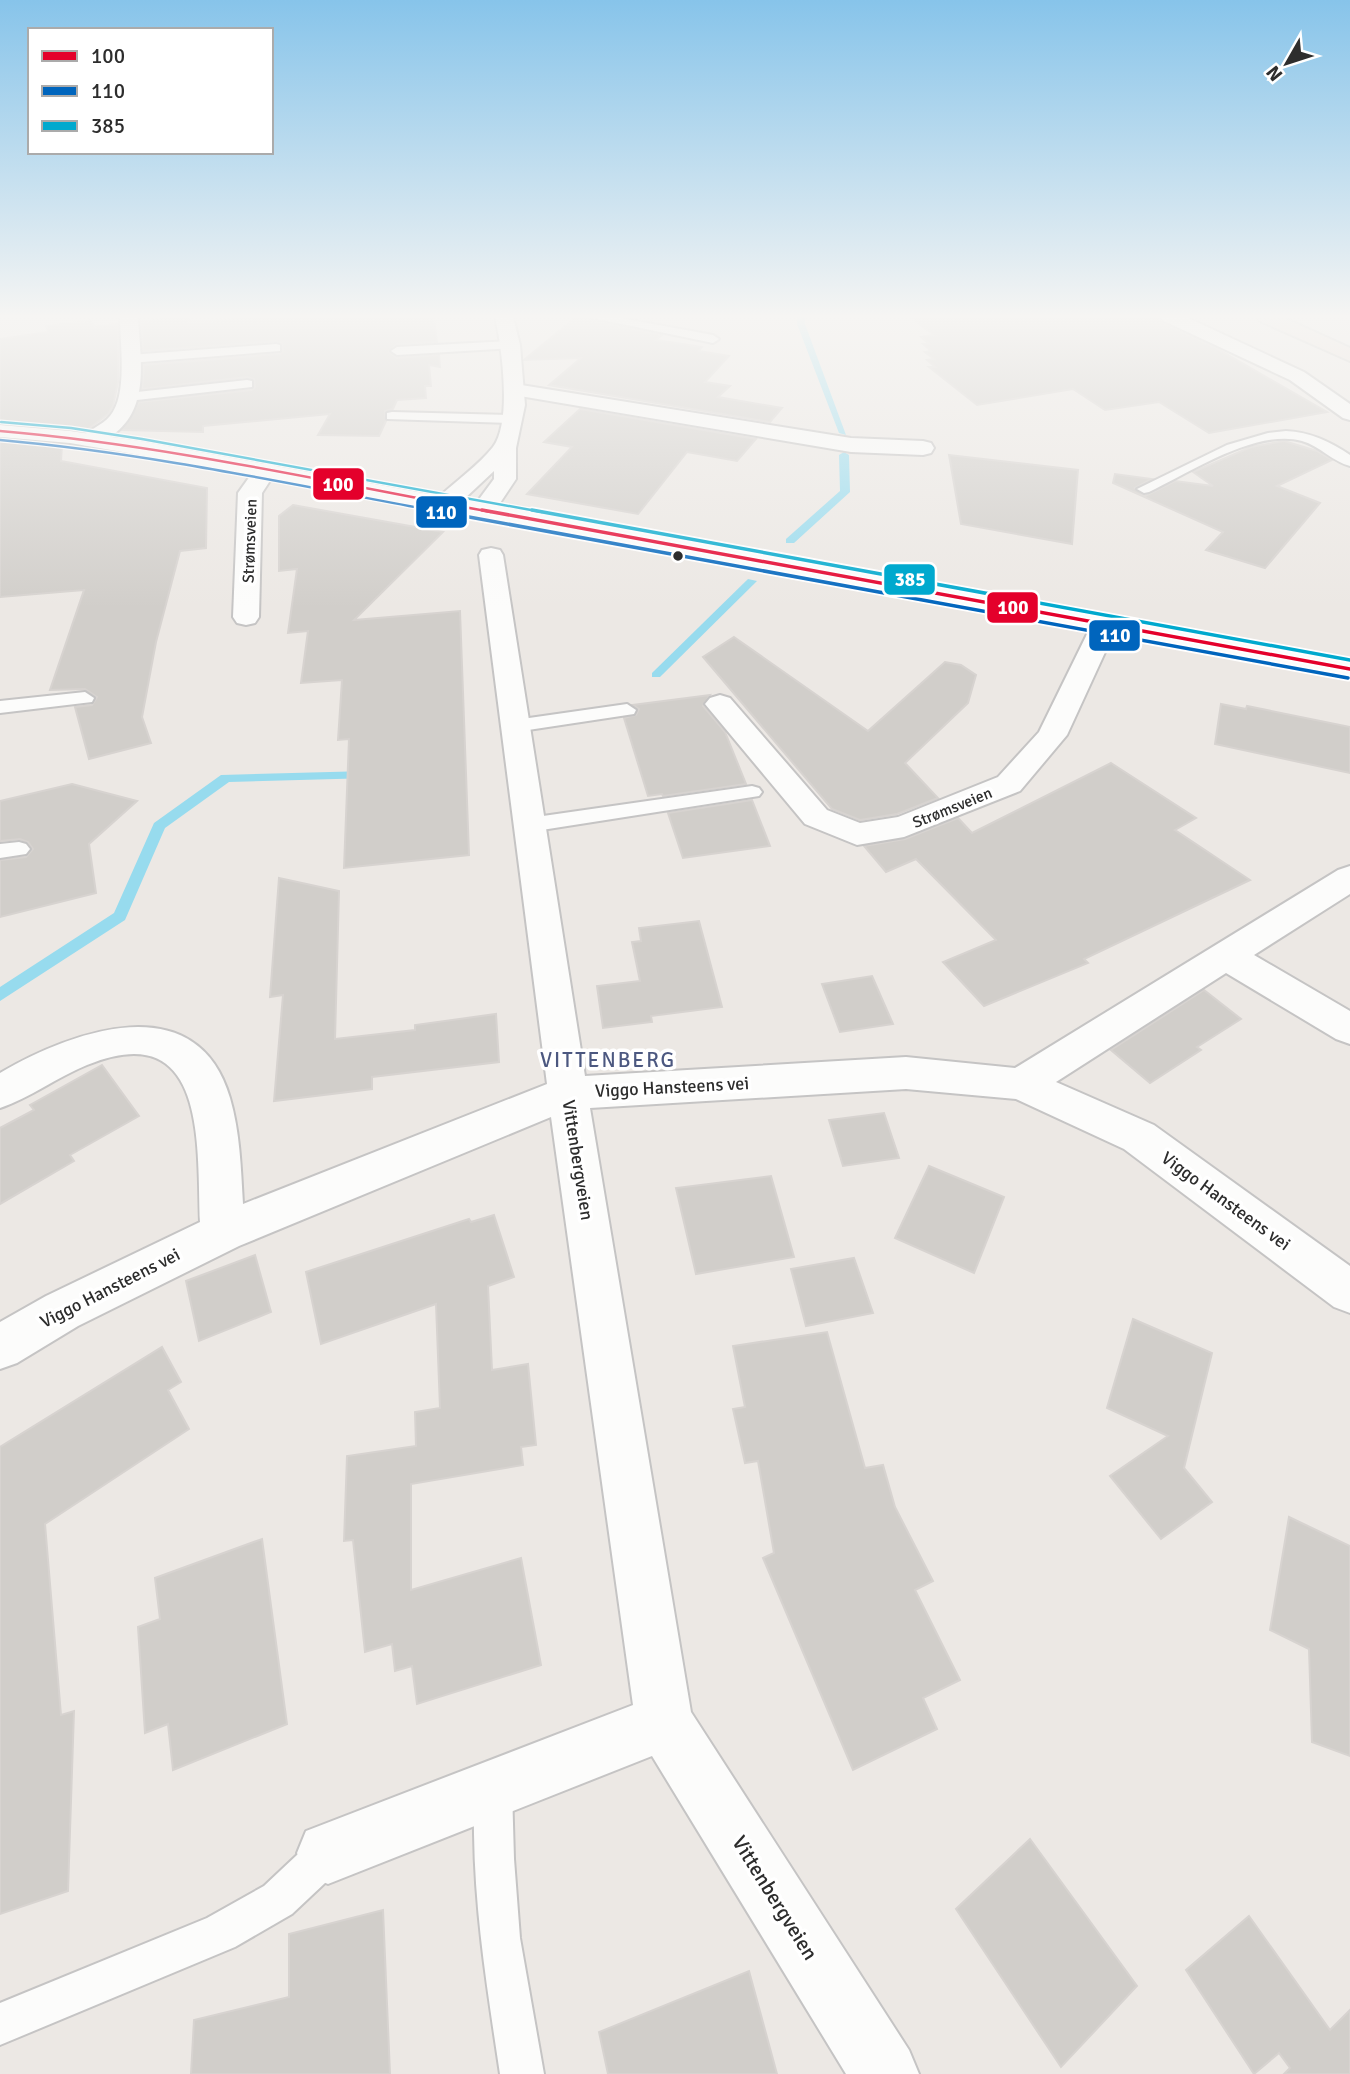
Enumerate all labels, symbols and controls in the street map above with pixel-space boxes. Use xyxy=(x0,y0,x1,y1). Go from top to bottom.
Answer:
legend xyxy=(28,28,273,154)
north arrow xyxy=(1252,28,1322,98)
text: 100 xyxy=(91,43,125,69)
text: N xyxy=(1261,60,1288,86)
text: 110 xyxy=(91,78,125,104)
text: 385 xyxy=(91,113,125,139)
line badge: 100 xyxy=(312,467,365,501)
text: 100 xyxy=(323,473,353,497)
line badge: 110 xyxy=(415,495,468,529)
street label: Strømsveien xyxy=(239,499,261,584)
text: 110 xyxy=(426,501,456,525)
unlabelled marker xyxy=(671,549,685,563)
line badge: 385 xyxy=(883,563,936,596)
text: 385 xyxy=(895,568,925,592)
line badge: 100 xyxy=(986,591,1039,624)
text: 100 xyxy=(998,596,1028,620)
line badge: 110 xyxy=(1088,619,1141,652)
text: 110 xyxy=(1100,624,1130,648)
street label: Strømsveien xyxy=(910,783,995,833)
district label: VITTENBERG xyxy=(540,1047,676,1073)
street label: Viggo Hansteens vei xyxy=(594,1072,750,1102)
street label: Vittenbergveien xyxy=(558,1098,598,1222)
street label: Viggo Hansteens vei xyxy=(1157,1147,1295,1255)
street label: Viggo Hansteens vei xyxy=(36,1243,184,1333)
street label: Vittenbergveien xyxy=(726,1831,824,1965)

